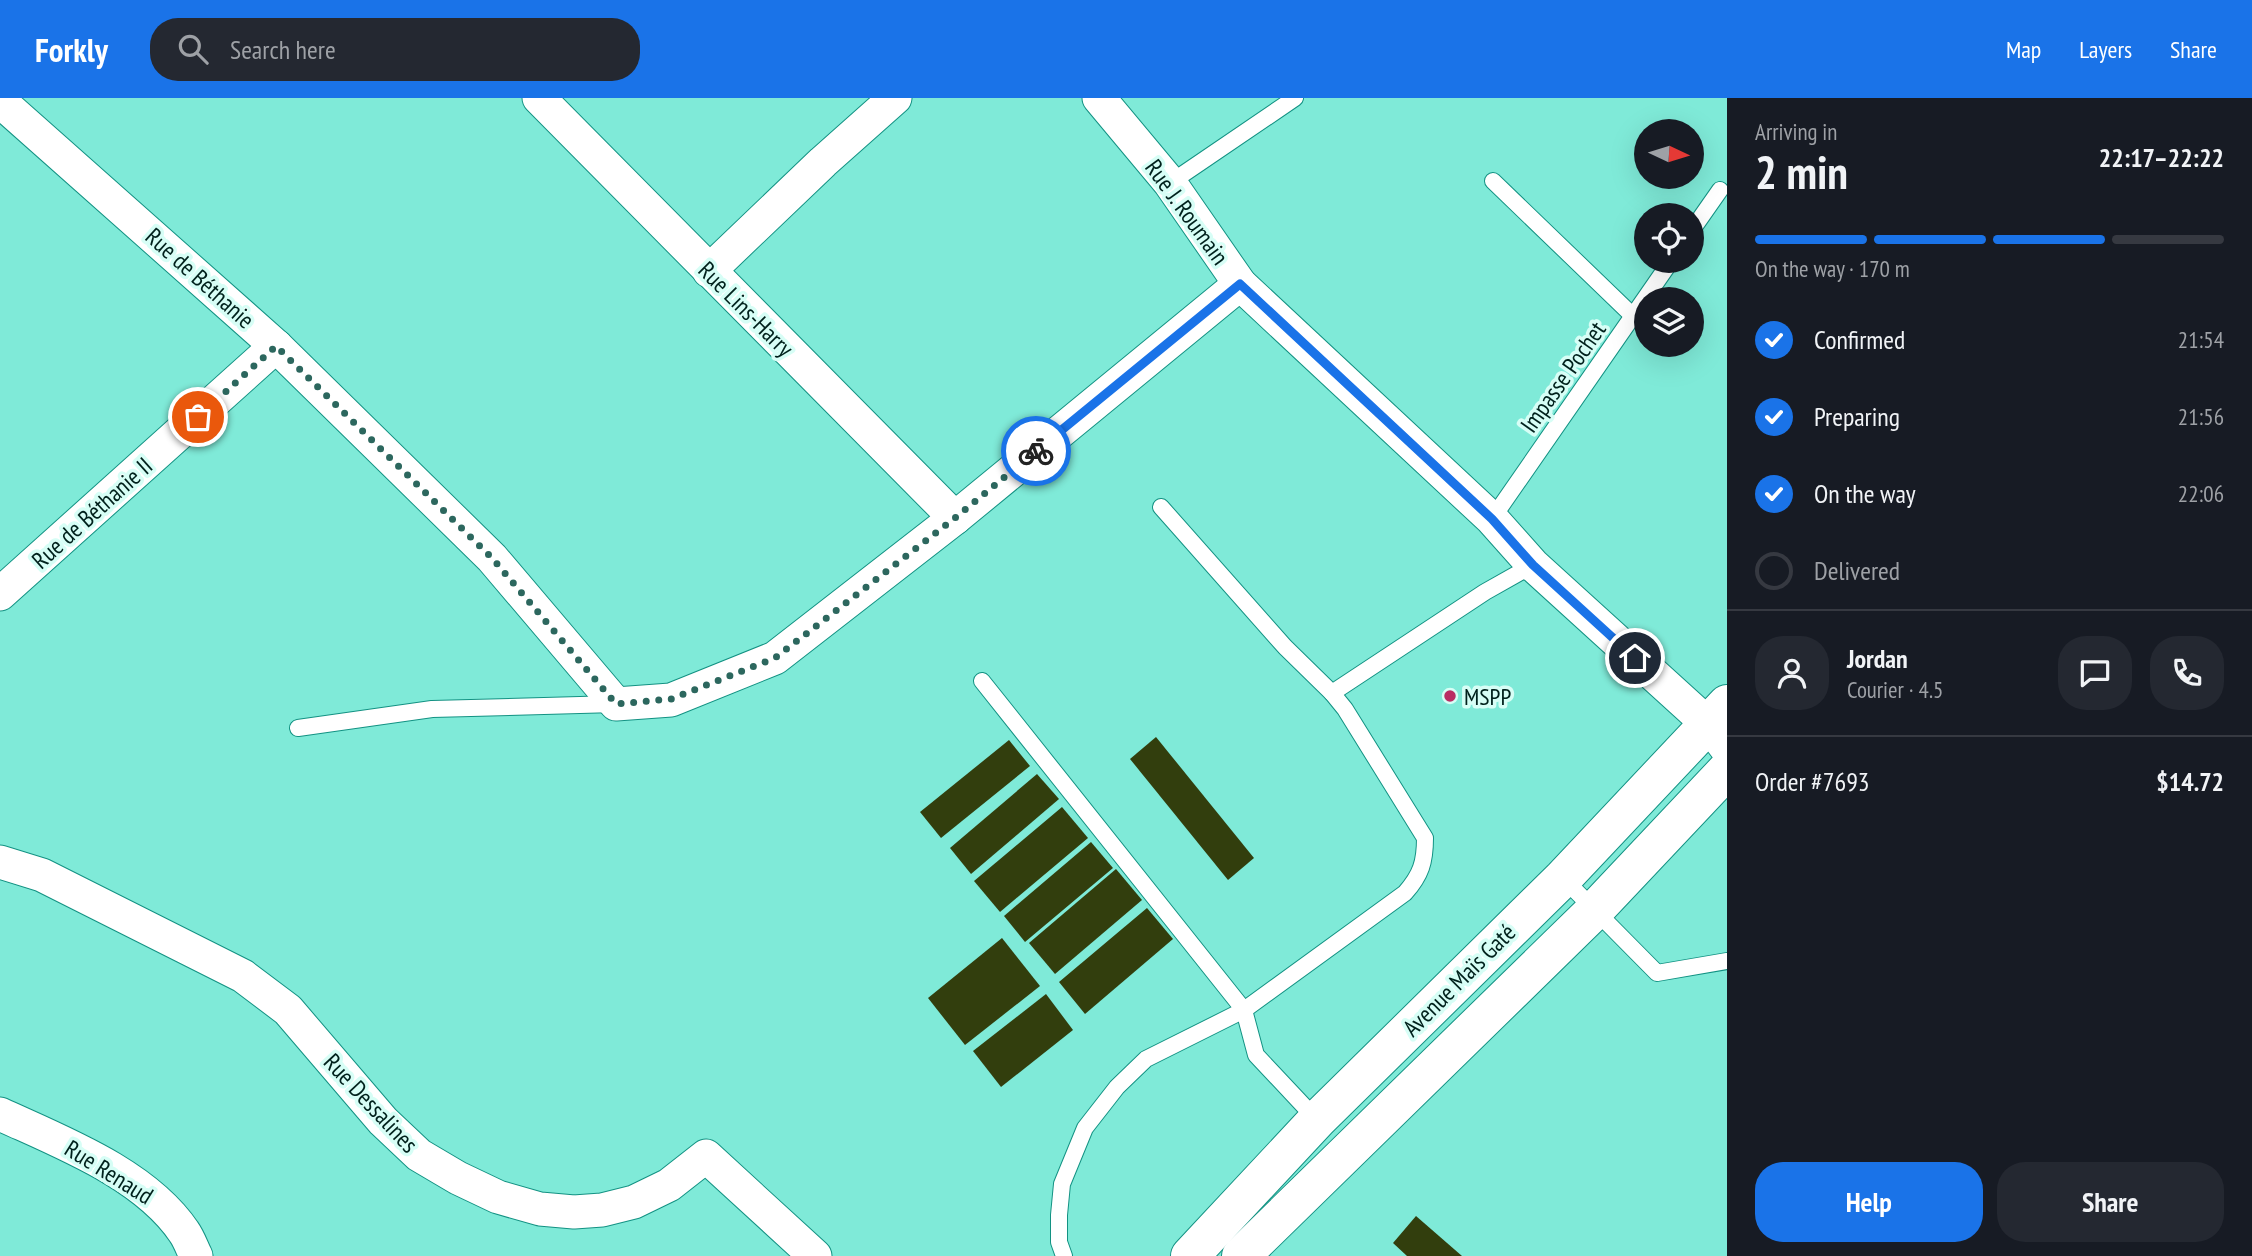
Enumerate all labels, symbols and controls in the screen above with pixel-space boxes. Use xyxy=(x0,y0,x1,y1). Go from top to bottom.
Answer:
search box xyxy=(150,18,640,81)
text: Forkly xyxy=(35,28,108,71)
icon: search xyxy=(174,30,212,68)
text: Search here xyxy=(230,33,336,66)
text: Map xyxy=(2006,34,2041,65)
text: Layers xyxy=(2079,34,2132,65)
text: Share xyxy=(2170,34,2217,65)
text: Arriving in xyxy=(1755,117,1837,146)
north arrow xyxy=(1634,119,1704,189)
map controls xyxy=(1634,119,1704,357)
text: 22:17–22:22 xyxy=(2099,141,2224,174)
text: 2 min xyxy=(1755,142,1848,202)
street label: Rue J. Roumain xyxy=(1138,153,1236,271)
button: locate xyxy=(1634,203,1704,273)
street label: Rue de Béthanie xyxy=(139,221,261,335)
text: On the way · 170 m xyxy=(1755,254,1910,283)
street label: Rue Lins-Harry xyxy=(692,255,800,363)
button: layers xyxy=(1634,287,1704,357)
street label: Impasse Pochet xyxy=(1513,315,1613,439)
icon: check xyxy=(1755,321,1793,359)
text: Confirmed xyxy=(1814,323,1905,356)
text: 21:54 xyxy=(2178,325,2224,354)
pin xyxy=(168,387,228,447)
icon: bag xyxy=(179,398,217,436)
icon: check xyxy=(1755,398,1793,436)
text: Preparing xyxy=(1814,400,1900,433)
text: 21:56 xyxy=(2178,402,2224,431)
courier xyxy=(1001,416,1071,486)
icon: bike xyxy=(1017,432,1055,470)
street label: Rue de Béthanie II xyxy=(25,451,159,575)
icon: check xyxy=(1755,475,1793,513)
text: On the way xyxy=(1814,477,1916,510)
text: 22:06 xyxy=(2178,479,2224,508)
text: Delivered xyxy=(1814,554,1900,587)
pin xyxy=(1605,628,1665,688)
button: person xyxy=(1755,636,1829,710)
button: chat xyxy=(2058,636,2132,710)
button: phone xyxy=(2150,636,2224,710)
icon: home xyxy=(1616,639,1654,677)
text: Jordan xyxy=(1847,642,1908,675)
text: Courier · 4.5 xyxy=(1847,675,1943,704)
place label: MSPP xyxy=(1464,681,1511,712)
marker: MSPP xyxy=(1442,688,1458,704)
text: Order #7693 xyxy=(1755,765,1870,798)
text: $14.72 xyxy=(2156,765,2224,798)
street label: Avenue Maïs Gaté xyxy=(1396,917,1522,1043)
street label: Rue Dessalines xyxy=(317,1047,425,1159)
street label: Rue Renaud xyxy=(59,1133,159,1211)
button: Help xyxy=(1755,1162,1983,1242)
button: Share xyxy=(1997,1162,2224,1242)

